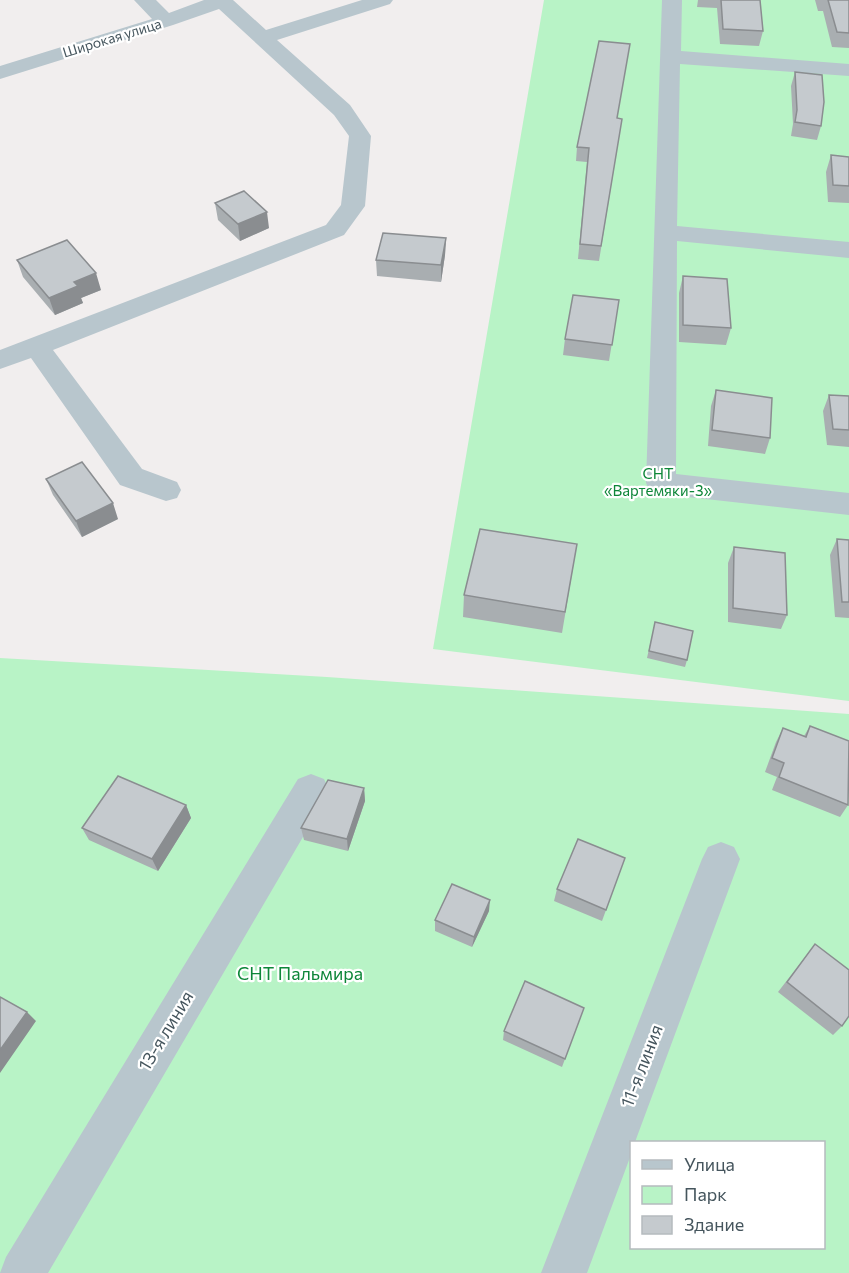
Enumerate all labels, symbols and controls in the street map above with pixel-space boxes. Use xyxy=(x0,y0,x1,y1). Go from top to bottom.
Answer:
street label: Широкая улица xyxy=(60,14,163,61)
park label: СНТ «Вартемяки-3» xyxy=(604,464,713,499)
park label: СНТ Пальмира xyxy=(237,962,363,984)
street label: 13-я линия xyxy=(133,987,198,1074)
street label: 11-я линия xyxy=(615,1021,667,1110)
legend xyxy=(630,1141,825,1249)
text: Улица xyxy=(684,1153,735,1175)
text: Парк xyxy=(684,1183,727,1205)
text: Здание xyxy=(684,1213,744,1235)

